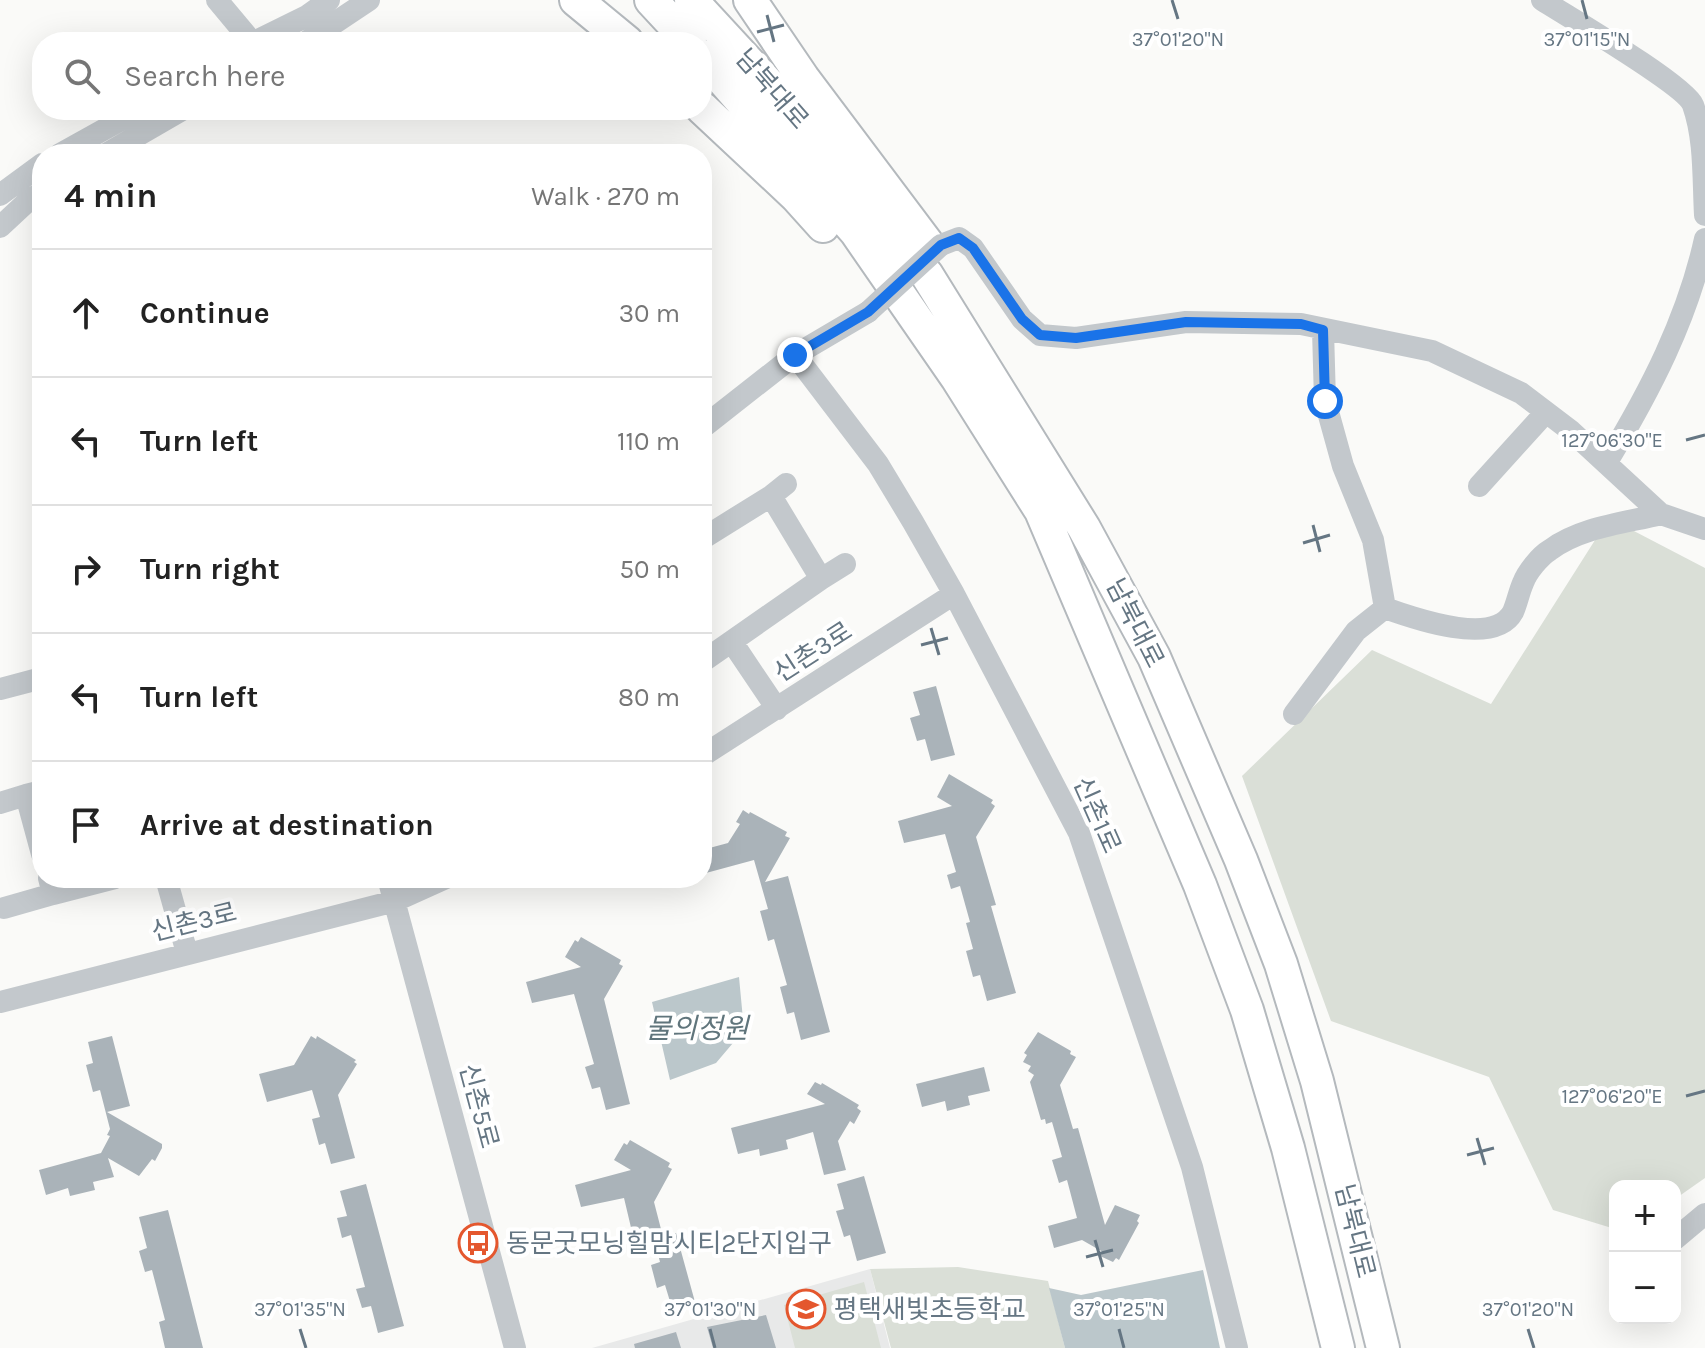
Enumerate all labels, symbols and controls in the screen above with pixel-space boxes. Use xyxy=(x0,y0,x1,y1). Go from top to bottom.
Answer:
text: 37°01'20"N xyxy=(1132,28,1224,51)
text: 37°01'15"N xyxy=(1544,28,1630,51)
search box xyxy=(32,32,712,120)
street label: 남북대로 xyxy=(729,43,815,135)
icon: search xyxy=(60,54,104,98)
text: Search here xyxy=(124,58,285,94)
text: 4 min xyxy=(64,176,157,216)
text: Walk · 270 m xyxy=(531,181,680,212)
icon: ahead xyxy=(64,291,108,335)
text: Continue xyxy=(140,295,270,331)
text: 30 m xyxy=(619,298,680,329)
route end xyxy=(777,337,813,373)
route start xyxy=(1307,383,1343,419)
icon: left xyxy=(64,419,108,463)
text: Turn left xyxy=(140,423,258,459)
text: 110 m xyxy=(617,426,680,457)
text: 127°06'30"E xyxy=(1561,429,1663,452)
icon: right xyxy=(64,547,108,591)
text: Turn right xyxy=(140,551,280,587)
text: 50 m xyxy=(619,554,680,585)
street label: 남북대로 xyxy=(1099,573,1171,673)
street label: 신촌3로 xyxy=(768,615,858,689)
icon: left xyxy=(64,675,108,719)
text: Turn left xyxy=(140,679,258,715)
text: 80 m xyxy=(618,682,680,713)
street label: 신촌1로 xyxy=(1066,772,1128,858)
icon: arrive xyxy=(64,803,108,847)
text: Arrive at destination xyxy=(140,807,434,843)
street label: 신촌3로 xyxy=(148,896,240,948)
water label: 물의정원 xyxy=(645,1012,751,1045)
street label: 신촌5로 xyxy=(453,1060,505,1152)
text: 127°06'20"E xyxy=(1561,1085,1663,1108)
map controls xyxy=(1609,1180,1681,1324)
button: + xyxy=(1609,1180,1681,1252)
street label: 남북대로 xyxy=(1328,1181,1382,1281)
bus stop icon: 동문굿모닝힐맘시티2단지입구 xyxy=(457,1222,499,1264)
place label: 동문굿모닝힐맘시티2단지입구 xyxy=(506,1228,832,1259)
button: − xyxy=(1609,1252,1681,1324)
school or university icon: 평택새빛초등학교 xyxy=(785,1288,827,1330)
place label: 평택새빛초등학교 xyxy=(834,1294,1025,1325)
text: 37°01'35"N xyxy=(254,1298,346,1321)
text: 37°01'30"N xyxy=(664,1298,756,1321)
text: 37°01'25"N xyxy=(1073,1298,1165,1321)
text: 37°01'20"N xyxy=(1482,1298,1574,1321)

